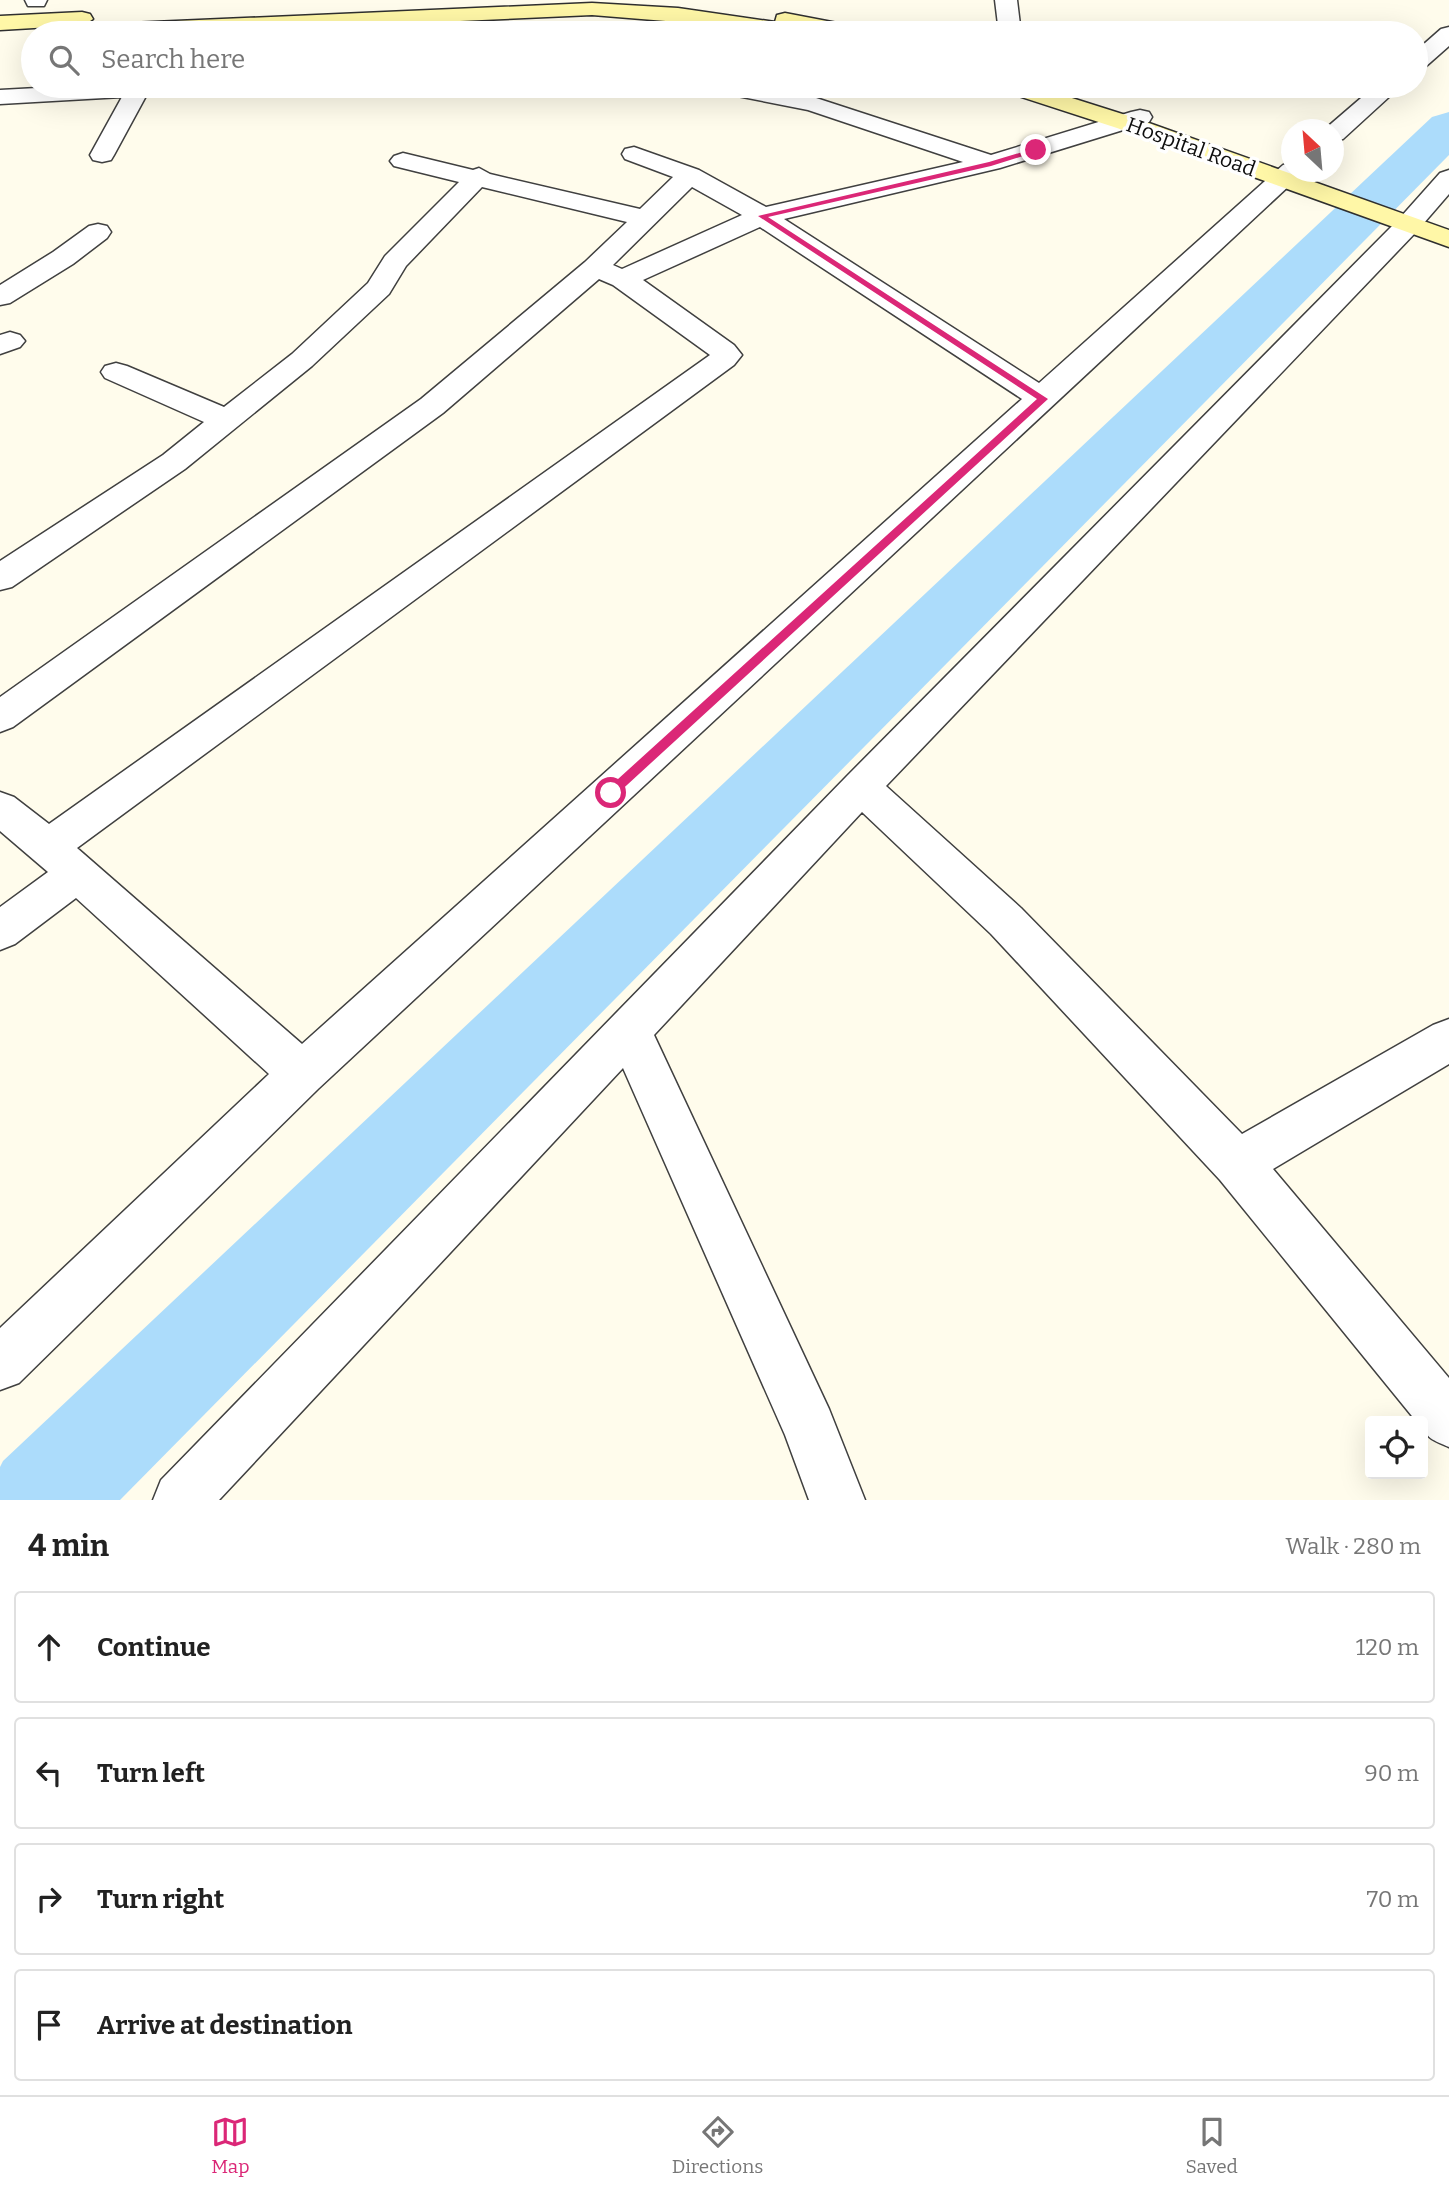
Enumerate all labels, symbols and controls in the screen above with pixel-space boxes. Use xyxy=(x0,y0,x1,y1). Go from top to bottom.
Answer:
search box xyxy=(21,21,1428,98)
icon: search xyxy=(45,41,83,79)
text: Search here xyxy=(101,44,245,75)
street label: Hospital Road xyxy=(1123,112,1259,182)
north arrow xyxy=(1281,119,1344,182)
route end xyxy=(1020,134,1051,165)
route start xyxy=(595,777,626,808)
map controls xyxy=(1365,1416,1428,1479)
button: locate xyxy=(1365,1416,1428,1479)
text: 4 min xyxy=(28,1528,109,1564)
text: Walk · 280 m xyxy=(1285,1532,1421,1560)
icon: ahead xyxy=(30,1628,68,1666)
text: Continue xyxy=(97,1632,211,1663)
text: 120 m xyxy=(1356,1633,1419,1661)
icon: left xyxy=(30,1754,68,1792)
text: Turn left xyxy=(97,1758,205,1789)
text: 90 m xyxy=(1364,1759,1419,1787)
icon: right xyxy=(30,1880,68,1918)
text: Turn right xyxy=(97,1884,224,1915)
text: 70 m xyxy=(1367,1885,1419,1913)
icon: arrive xyxy=(30,2006,68,2044)
text: Arrive at destination xyxy=(97,2010,352,2041)
tab: Map xyxy=(211,2113,250,2178)
tab: Directions xyxy=(672,2113,763,2178)
tab: Saved xyxy=(1186,2113,1238,2178)

